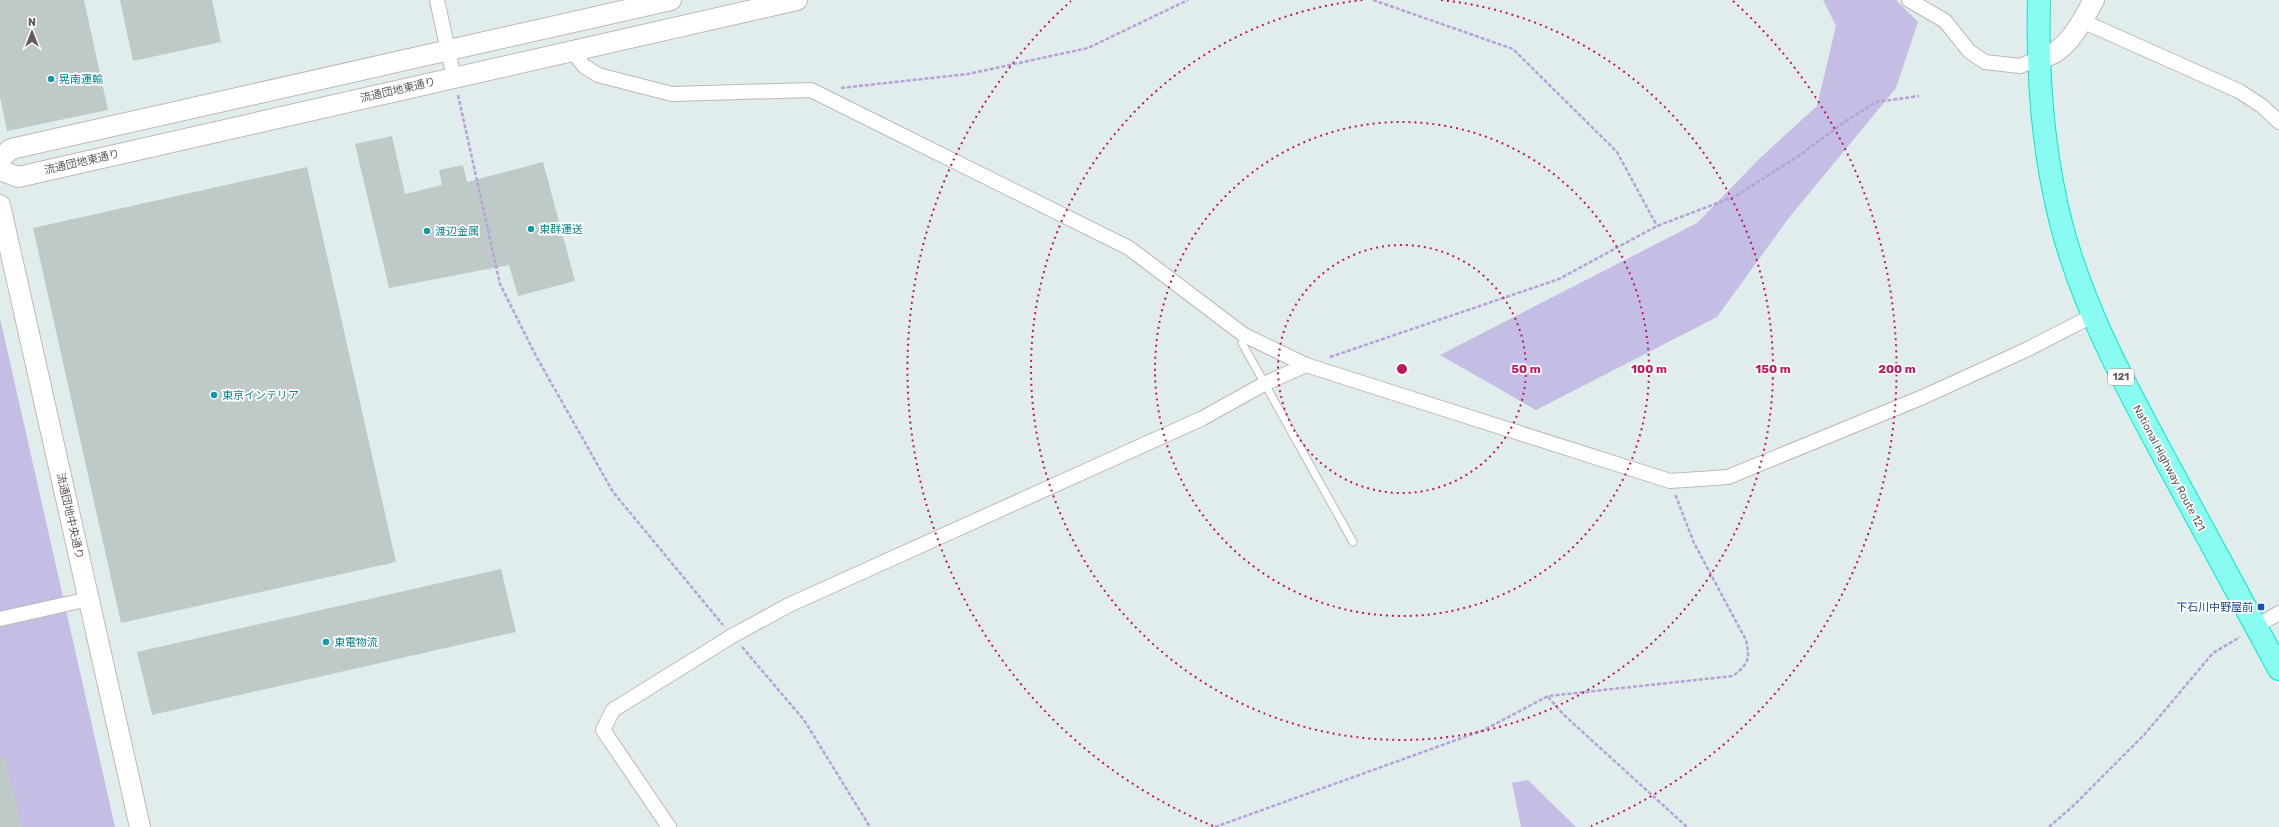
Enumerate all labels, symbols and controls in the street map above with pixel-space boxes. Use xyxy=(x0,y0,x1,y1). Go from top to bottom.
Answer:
north arrow xyxy=(12,12,52,52)
text: N xyxy=(28,16,36,29)
place label: 晃南運輸 xyxy=(59,73,103,86)
marker: 晃南運輸 xyxy=(46,74,56,84)
street label: 流通団地東通り xyxy=(359,75,437,105)
street label: 流通団地東通り xyxy=(43,147,121,177)
place label: 東群運送 xyxy=(539,223,583,236)
marker: 東群運送 xyxy=(526,224,536,234)
place label: 渡辺金属 xyxy=(435,225,479,238)
marker: 渡辺金属 xyxy=(422,226,432,236)
centre of rings xyxy=(1395,362,1409,376)
text: 50 m xyxy=(1511,362,1541,376)
text: 100 m xyxy=(1631,362,1667,376)
text: 150 m xyxy=(1755,362,1791,376)
text: 200 m xyxy=(1878,362,1916,376)
road number: 121 xyxy=(2108,369,2134,385)
place label: 東京インテリア xyxy=(222,389,299,402)
marker: 東京インテリア xyxy=(209,390,219,400)
street label: National Highway Route 121 xyxy=(2130,403,2208,533)
street label: 流通団地中央通り xyxy=(54,472,86,560)
place label: 下石川中野屋前 xyxy=(2176,601,2253,614)
marker: 下石川中野屋前 xyxy=(2256,602,2266,612)
place label: 東電物流 xyxy=(334,636,378,649)
marker: 東電物流 xyxy=(321,637,331,647)

